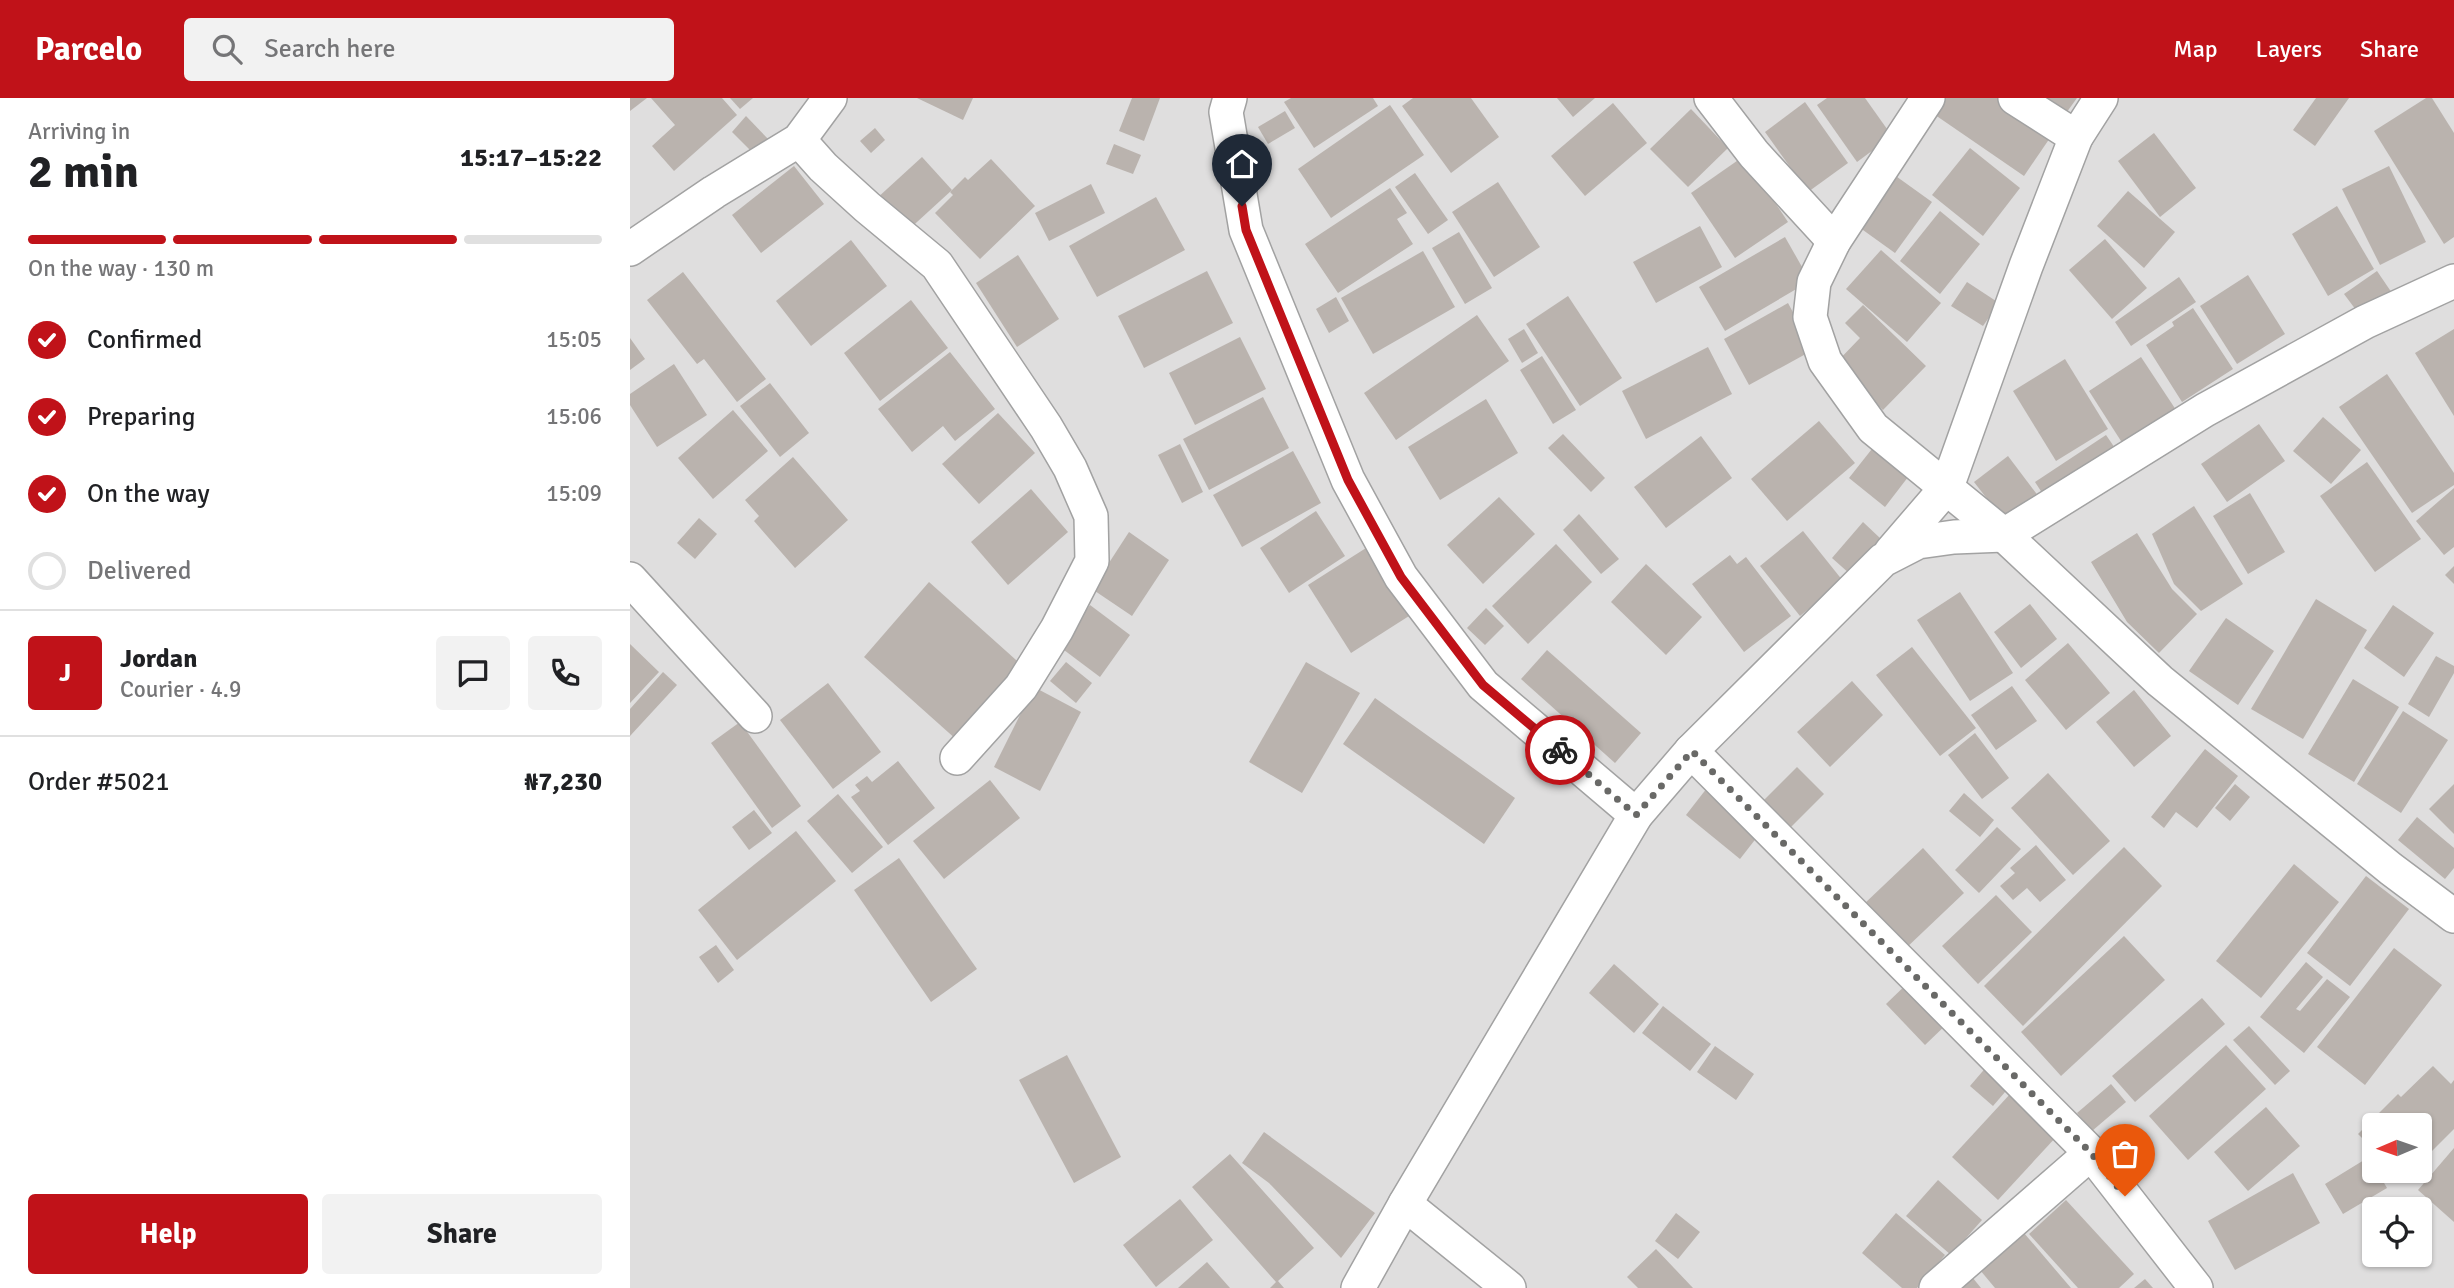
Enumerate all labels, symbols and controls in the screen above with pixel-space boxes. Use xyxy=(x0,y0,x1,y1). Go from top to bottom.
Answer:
search box xyxy=(184,18,674,81)
text: Parcelo xyxy=(35,29,142,70)
icon: search xyxy=(208,30,246,68)
text: Search here xyxy=(264,33,395,65)
text: Map xyxy=(2173,34,2218,64)
text: Layers xyxy=(2256,34,2322,64)
text: Share xyxy=(2360,34,2419,64)
text: Arriving in xyxy=(28,117,130,146)
pin xyxy=(1212,134,1272,206)
text: 15:17–15:22 xyxy=(460,142,602,174)
text: 2 min xyxy=(28,144,139,200)
icon: home xyxy=(1223,145,1261,183)
text: On the way · 130 m xyxy=(28,254,214,283)
icon: check xyxy=(28,321,66,359)
text: Confirmed xyxy=(87,324,202,356)
text: 15:05 xyxy=(546,325,602,354)
icon: check xyxy=(28,398,66,436)
text: Preparing xyxy=(87,401,195,433)
text: 15:06 xyxy=(546,402,602,431)
icon: check xyxy=(28,475,66,513)
text: On the way xyxy=(87,478,210,510)
text: 15:09 xyxy=(546,479,602,508)
text: Delivered xyxy=(87,555,192,587)
button: chat xyxy=(436,636,510,710)
button: phone xyxy=(528,636,602,710)
text: Jordan xyxy=(120,643,197,675)
text: J xyxy=(59,657,71,689)
text: Courier · 4.9 xyxy=(120,675,241,704)
courier xyxy=(1525,715,1595,785)
icon: bike xyxy=(1541,731,1579,769)
text: Order #5021 xyxy=(28,766,169,798)
text: ₦7,230 xyxy=(524,766,602,798)
north arrow xyxy=(2362,1113,2432,1183)
map controls xyxy=(2362,1113,2432,1267)
pin xyxy=(2095,1124,2155,1196)
icon: bag xyxy=(2106,1135,2144,1173)
button: Help xyxy=(28,1194,308,1274)
button: Share xyxy=(322,1194,602,1274)
button: locate xyxy=(2362,1197,2432,1267)

